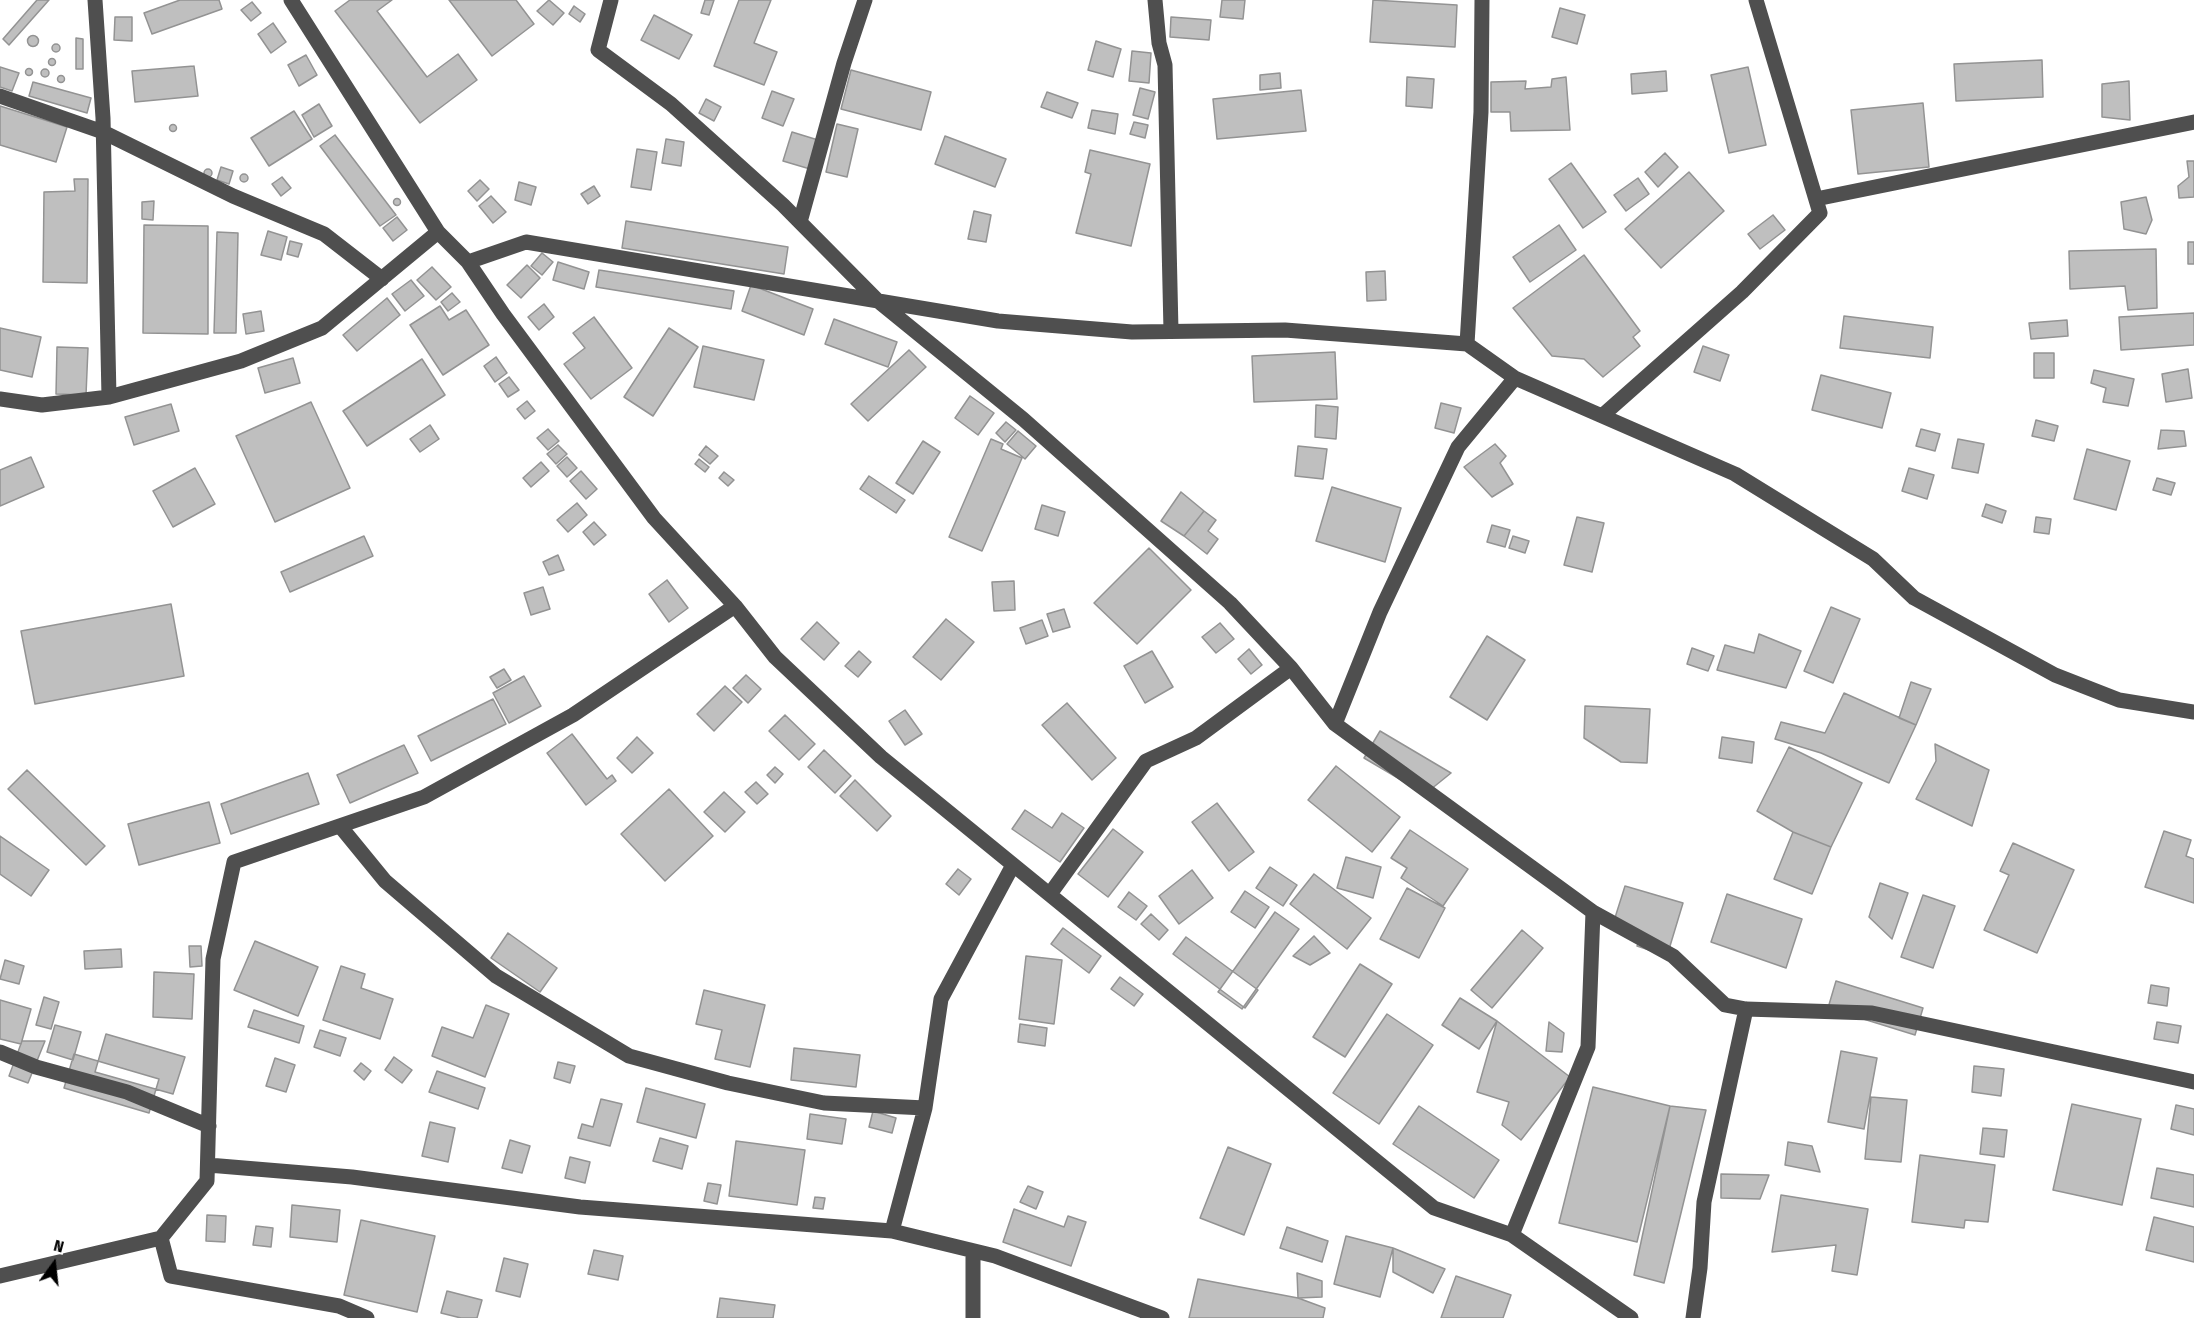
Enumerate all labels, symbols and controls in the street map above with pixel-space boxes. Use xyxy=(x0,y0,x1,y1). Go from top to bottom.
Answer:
north arrow xyxy=(24,1234,84,1294)
text: N xyxy=(52,1236,66,1257)

